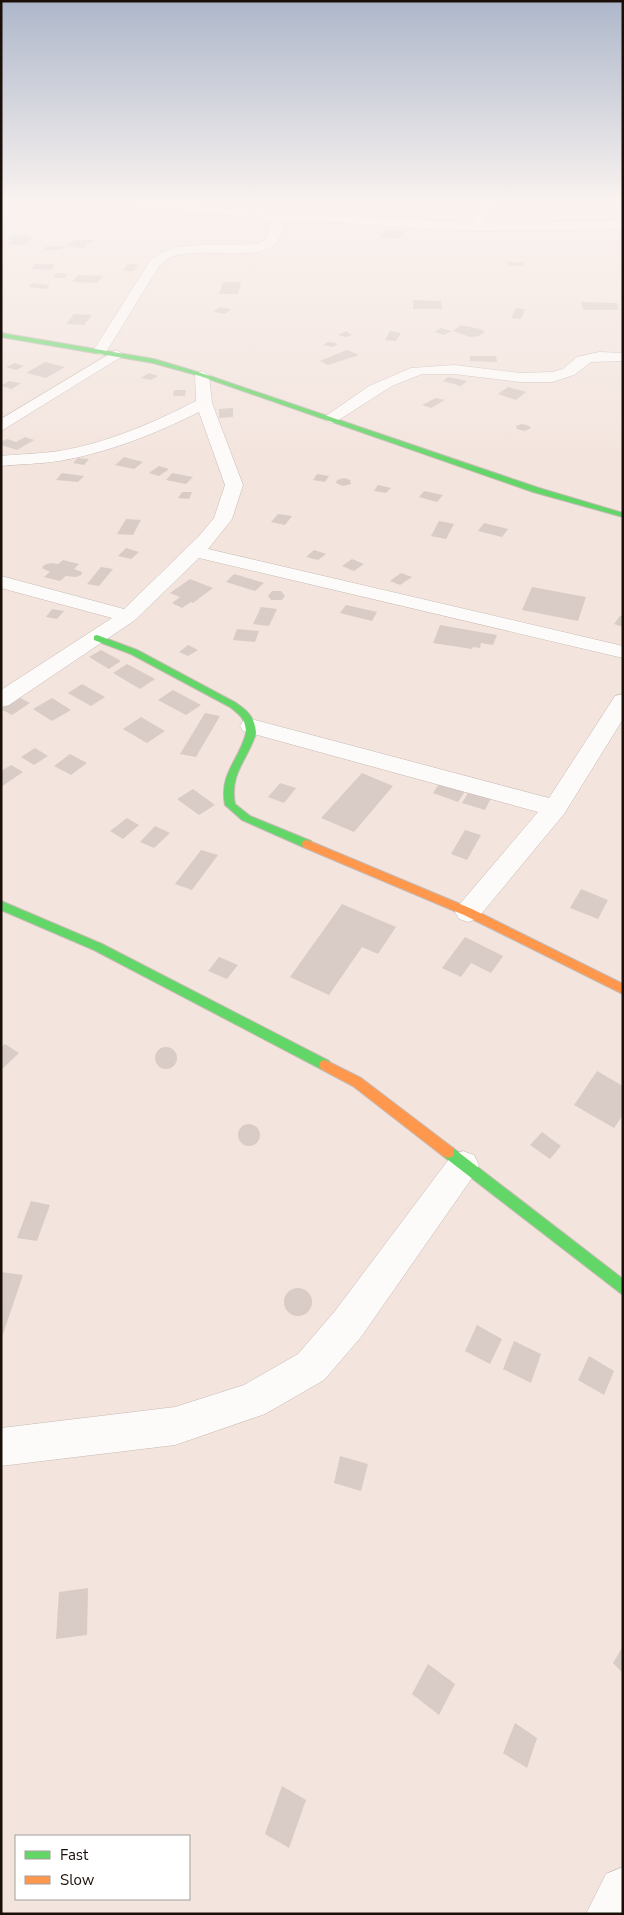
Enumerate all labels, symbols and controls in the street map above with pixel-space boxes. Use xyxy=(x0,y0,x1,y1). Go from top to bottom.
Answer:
legend xyxy=(15,1835,190,1900)
text: Fast xyxy=(60,1845,89,1865)
text: Slow xyxy=(60,1870,95,1890)

